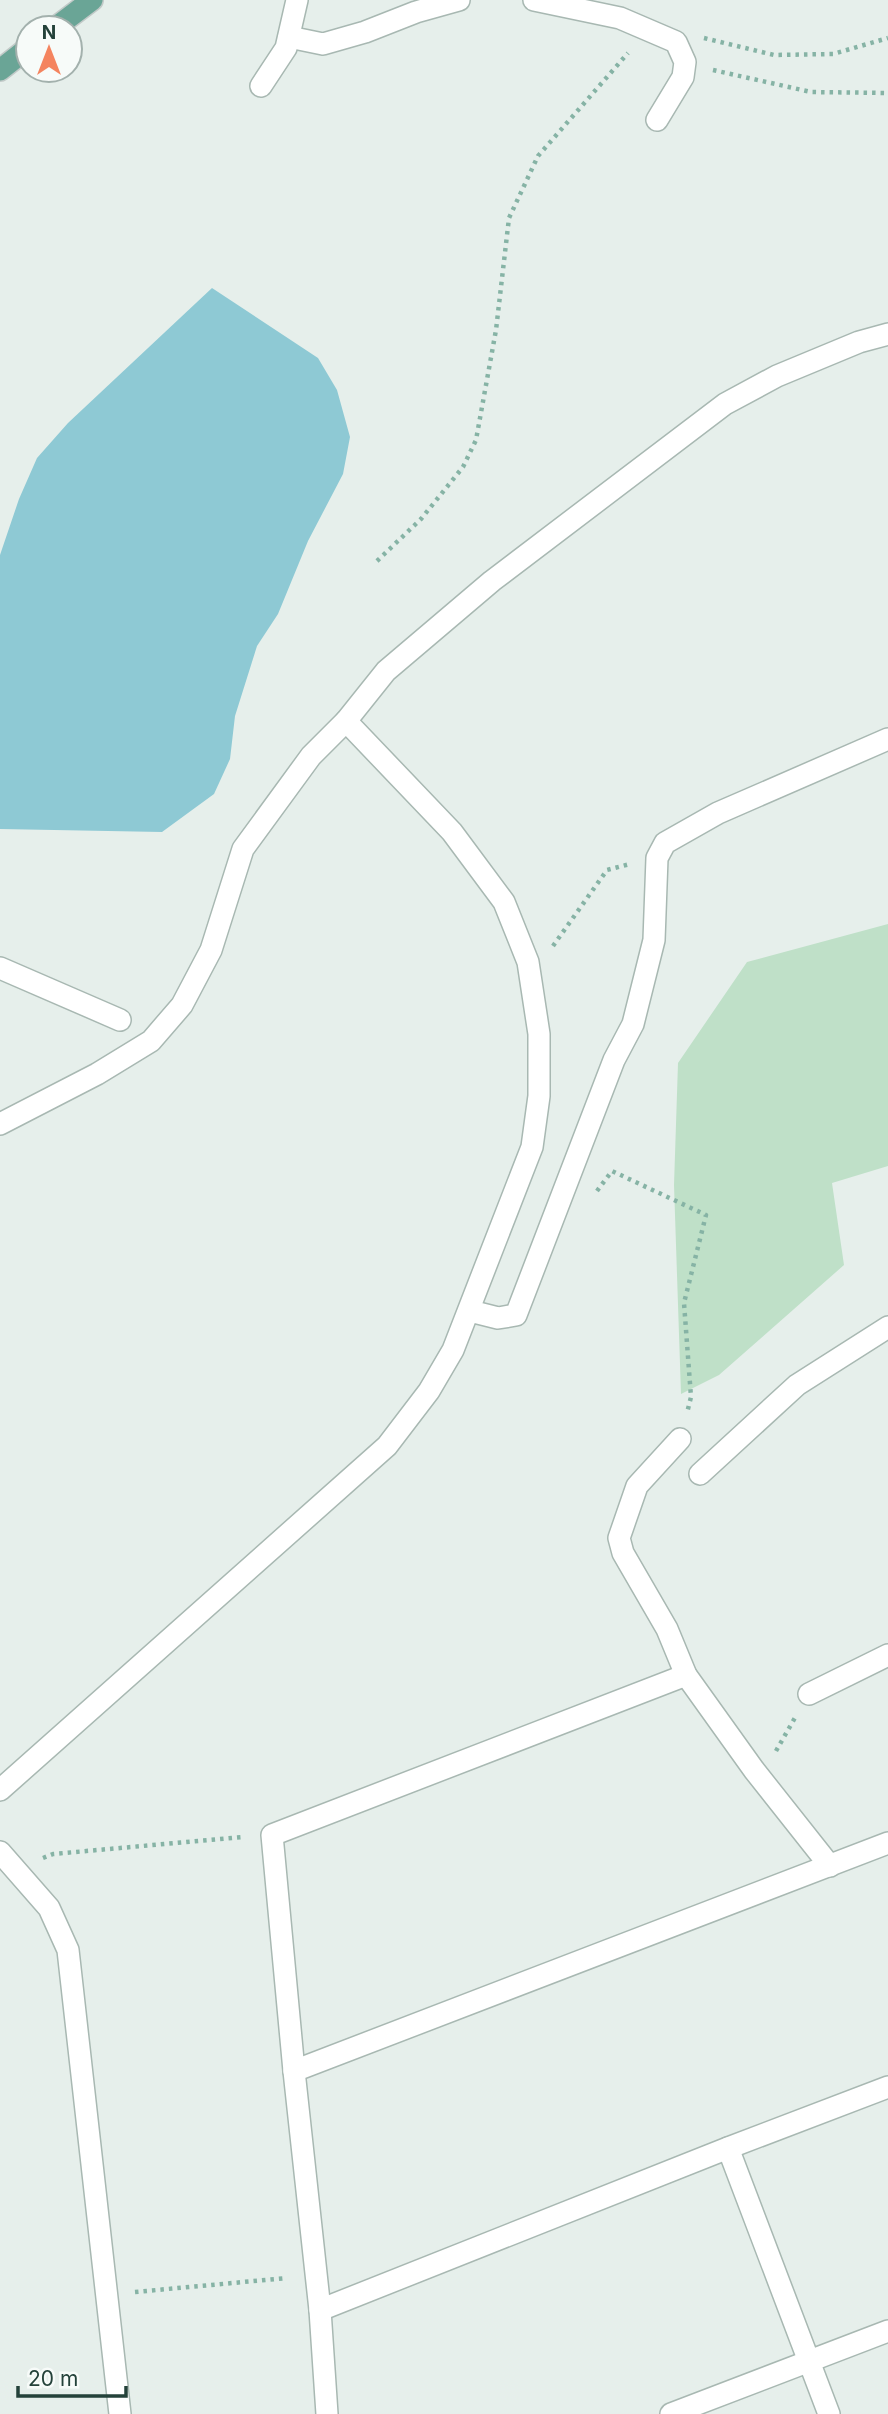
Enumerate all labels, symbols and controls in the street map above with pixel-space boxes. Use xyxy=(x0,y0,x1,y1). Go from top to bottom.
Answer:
north arrow xyxy=(14,14,84,84)
text: N xyxy=(42,21,56,44)
scale bar xyxy=(18,2354,126,2398)
text: 20 m xyxy=(28,2366,78,2391)

